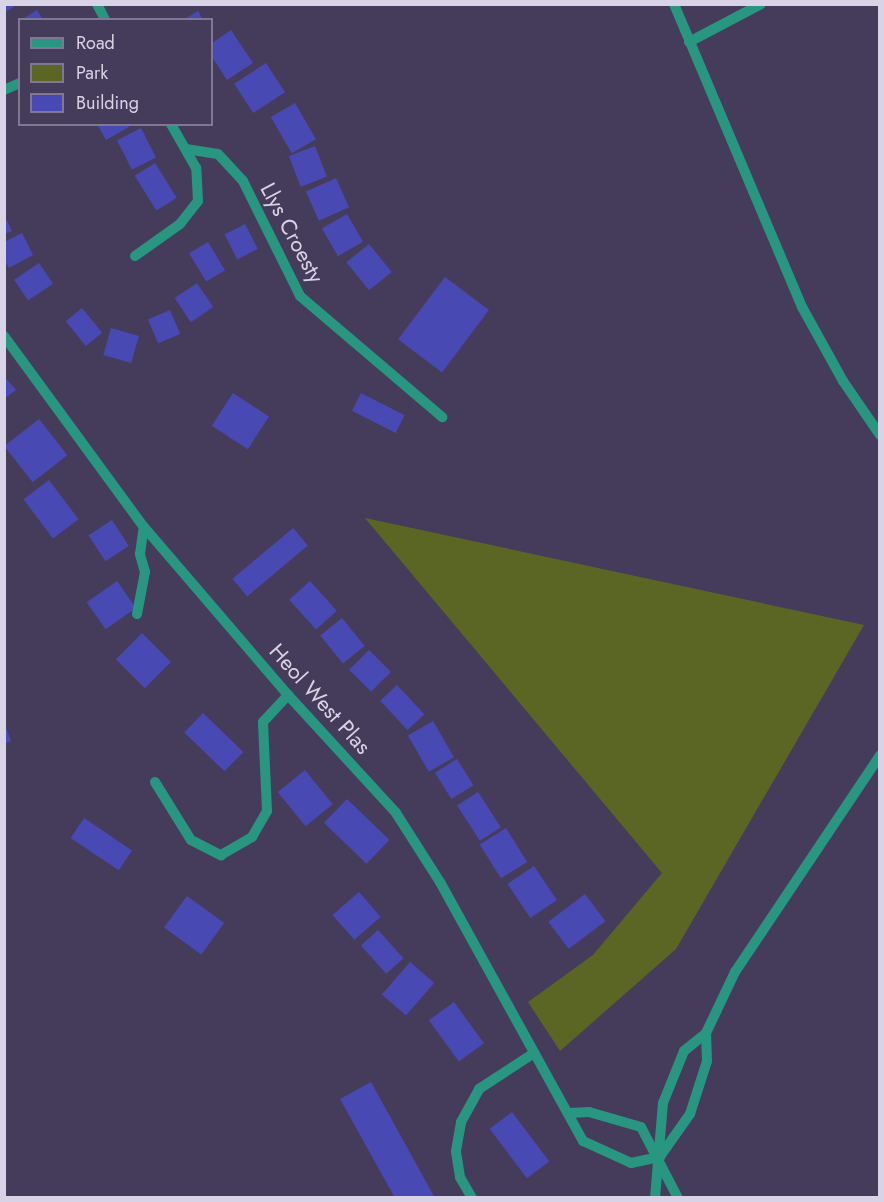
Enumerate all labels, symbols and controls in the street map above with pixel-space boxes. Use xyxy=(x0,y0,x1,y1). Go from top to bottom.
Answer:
legend xyxy=(18,18,213,126)
text: Road xyxy=(76,30,115,56)
text: Park xyxy=(76,60,108,86)
text: Building xyxy=(76,90,139,116)
street label: Llys Croesty xyxy=(255,178,329,288)
street label: Heol West Plas xyxy=(264,638,376,760)

